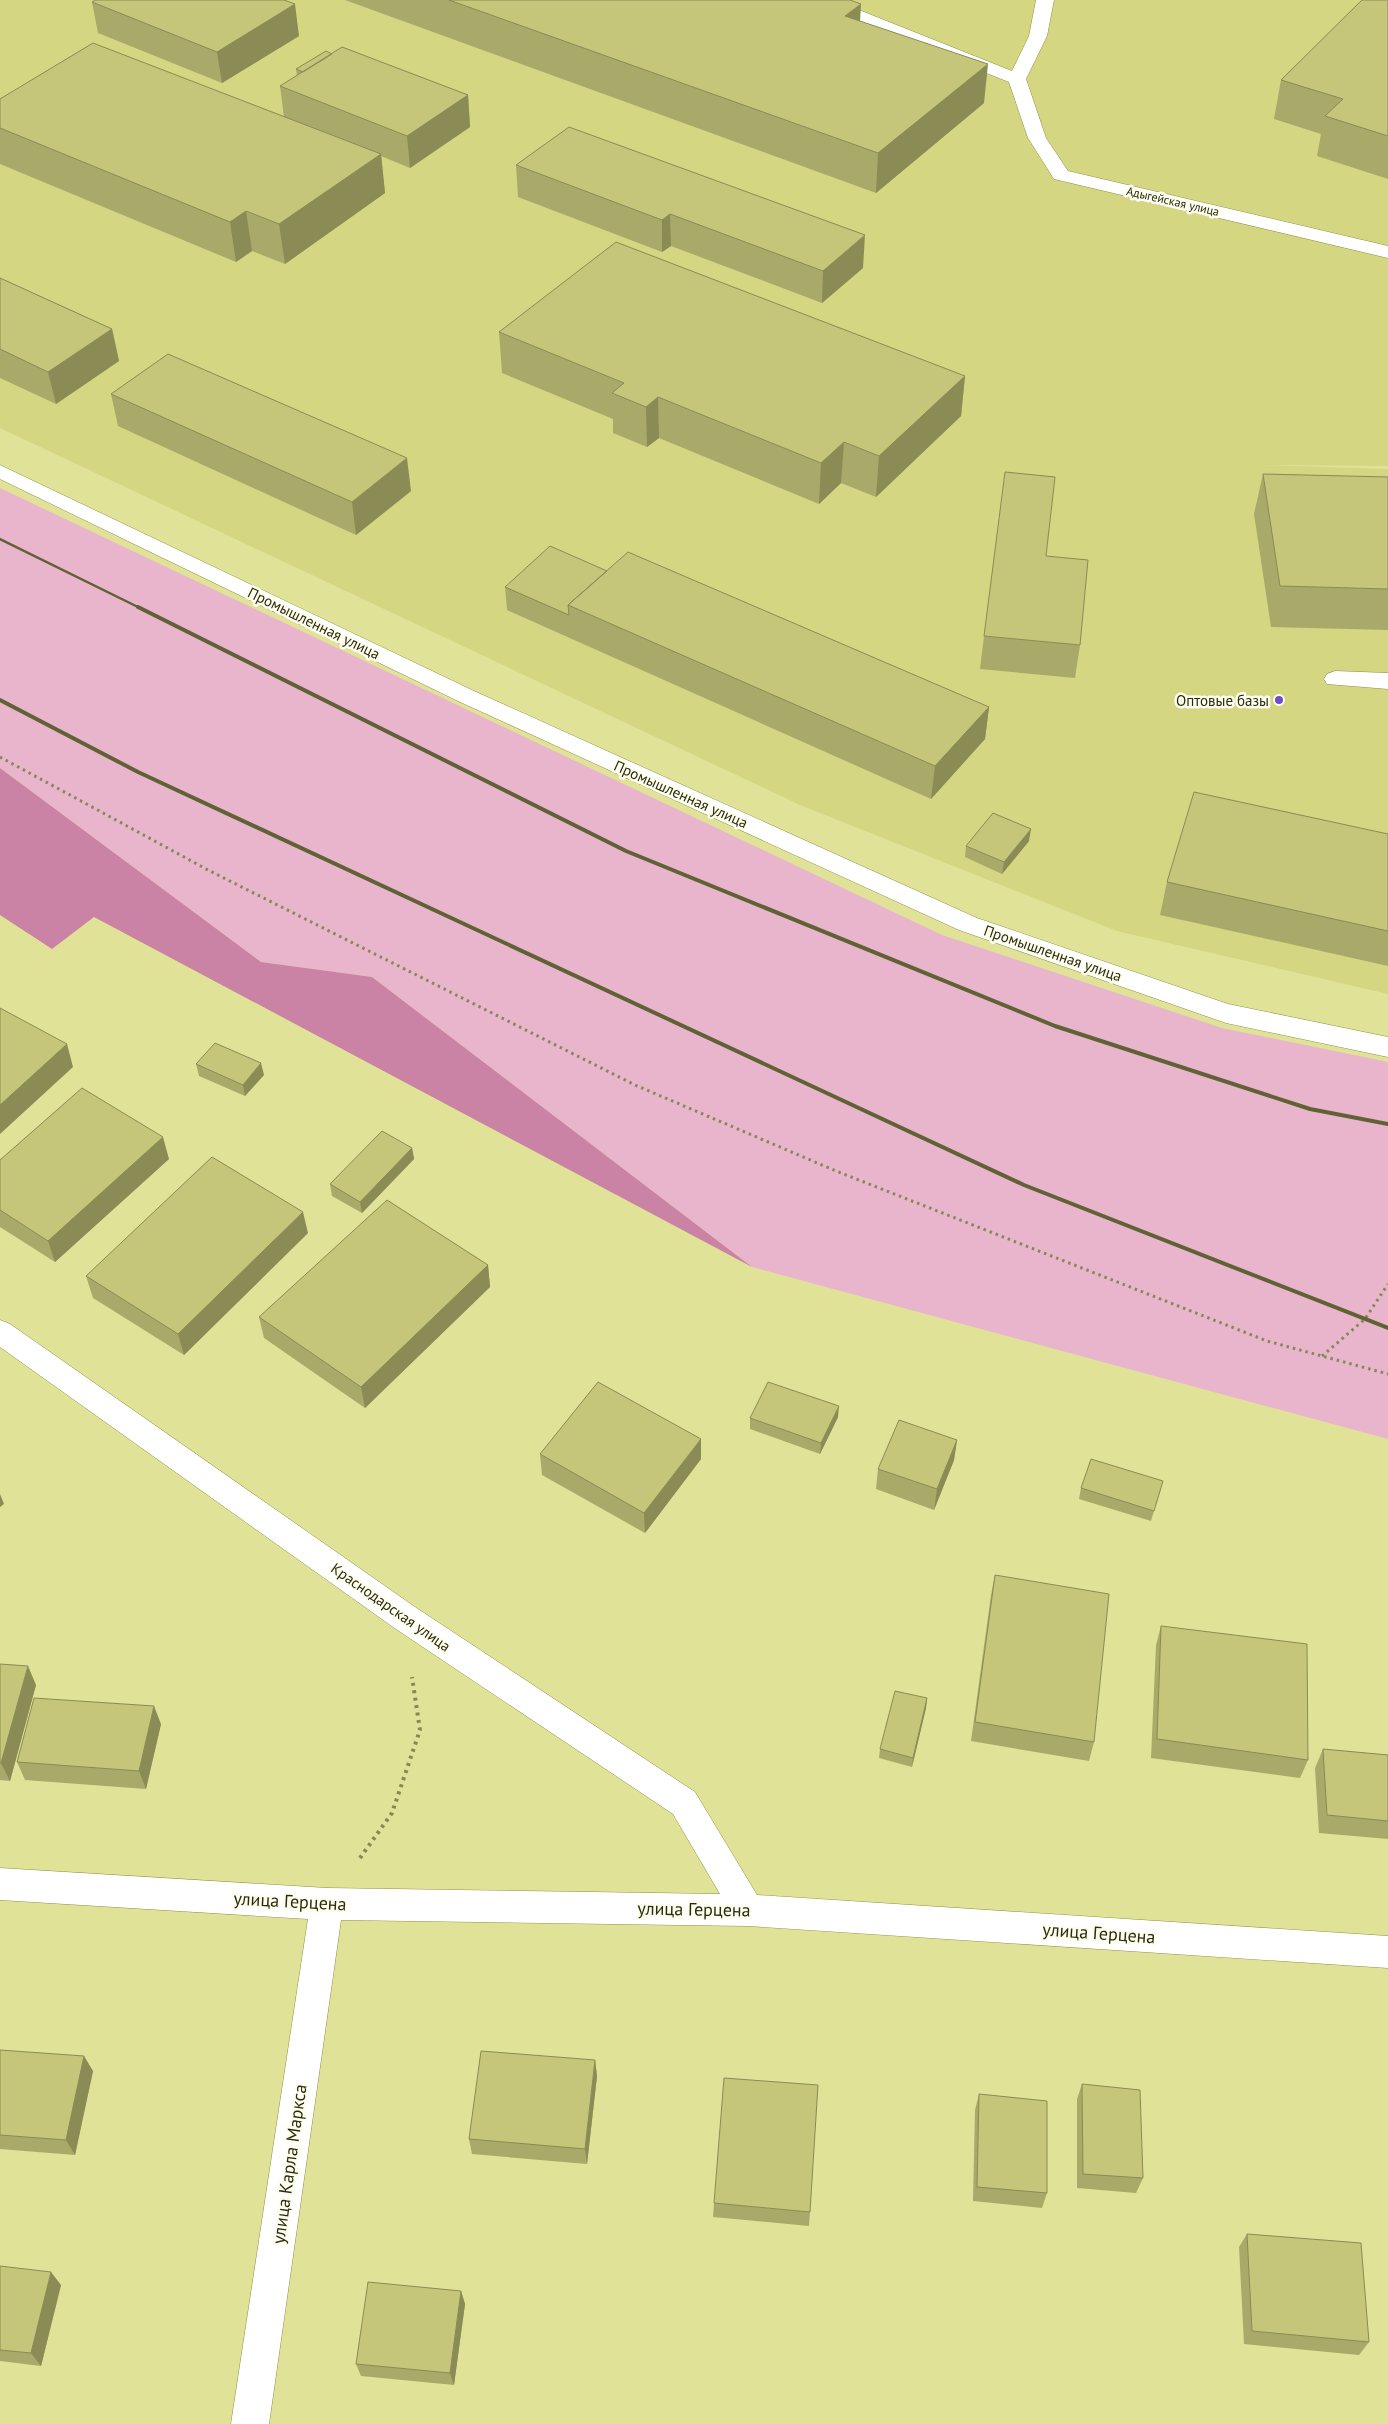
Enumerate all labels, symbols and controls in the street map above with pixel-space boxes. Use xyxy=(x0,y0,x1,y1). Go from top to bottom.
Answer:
street label: Адыгейская улица xyxy=(1125,183,1221,219)
street label: Промышленная улица xyxy=(245,583,383,663)
place label: Оптовые базы xyxy=(1176,691,1269,710)
marker: Оптовые базы xyxy=(1273,694,1285,706)
street label: Промышленная улица xyxy=(611,756,751,832)
street label: Промышленная улица xyxy=(981,920,1125,986)
street label: Краснодарская улица xyxy=(327,1559,455,1655)
street label: улица Герцена xyxy=(233,1887,347,1915)
street label: улица Герцена xyxy=(637,1897,751,1921)
street label: улица Герцена xyxy=(1042,1918,1156,1948)
street label: улица Карла Маркса xyxy=(266,2083,312,2245)

